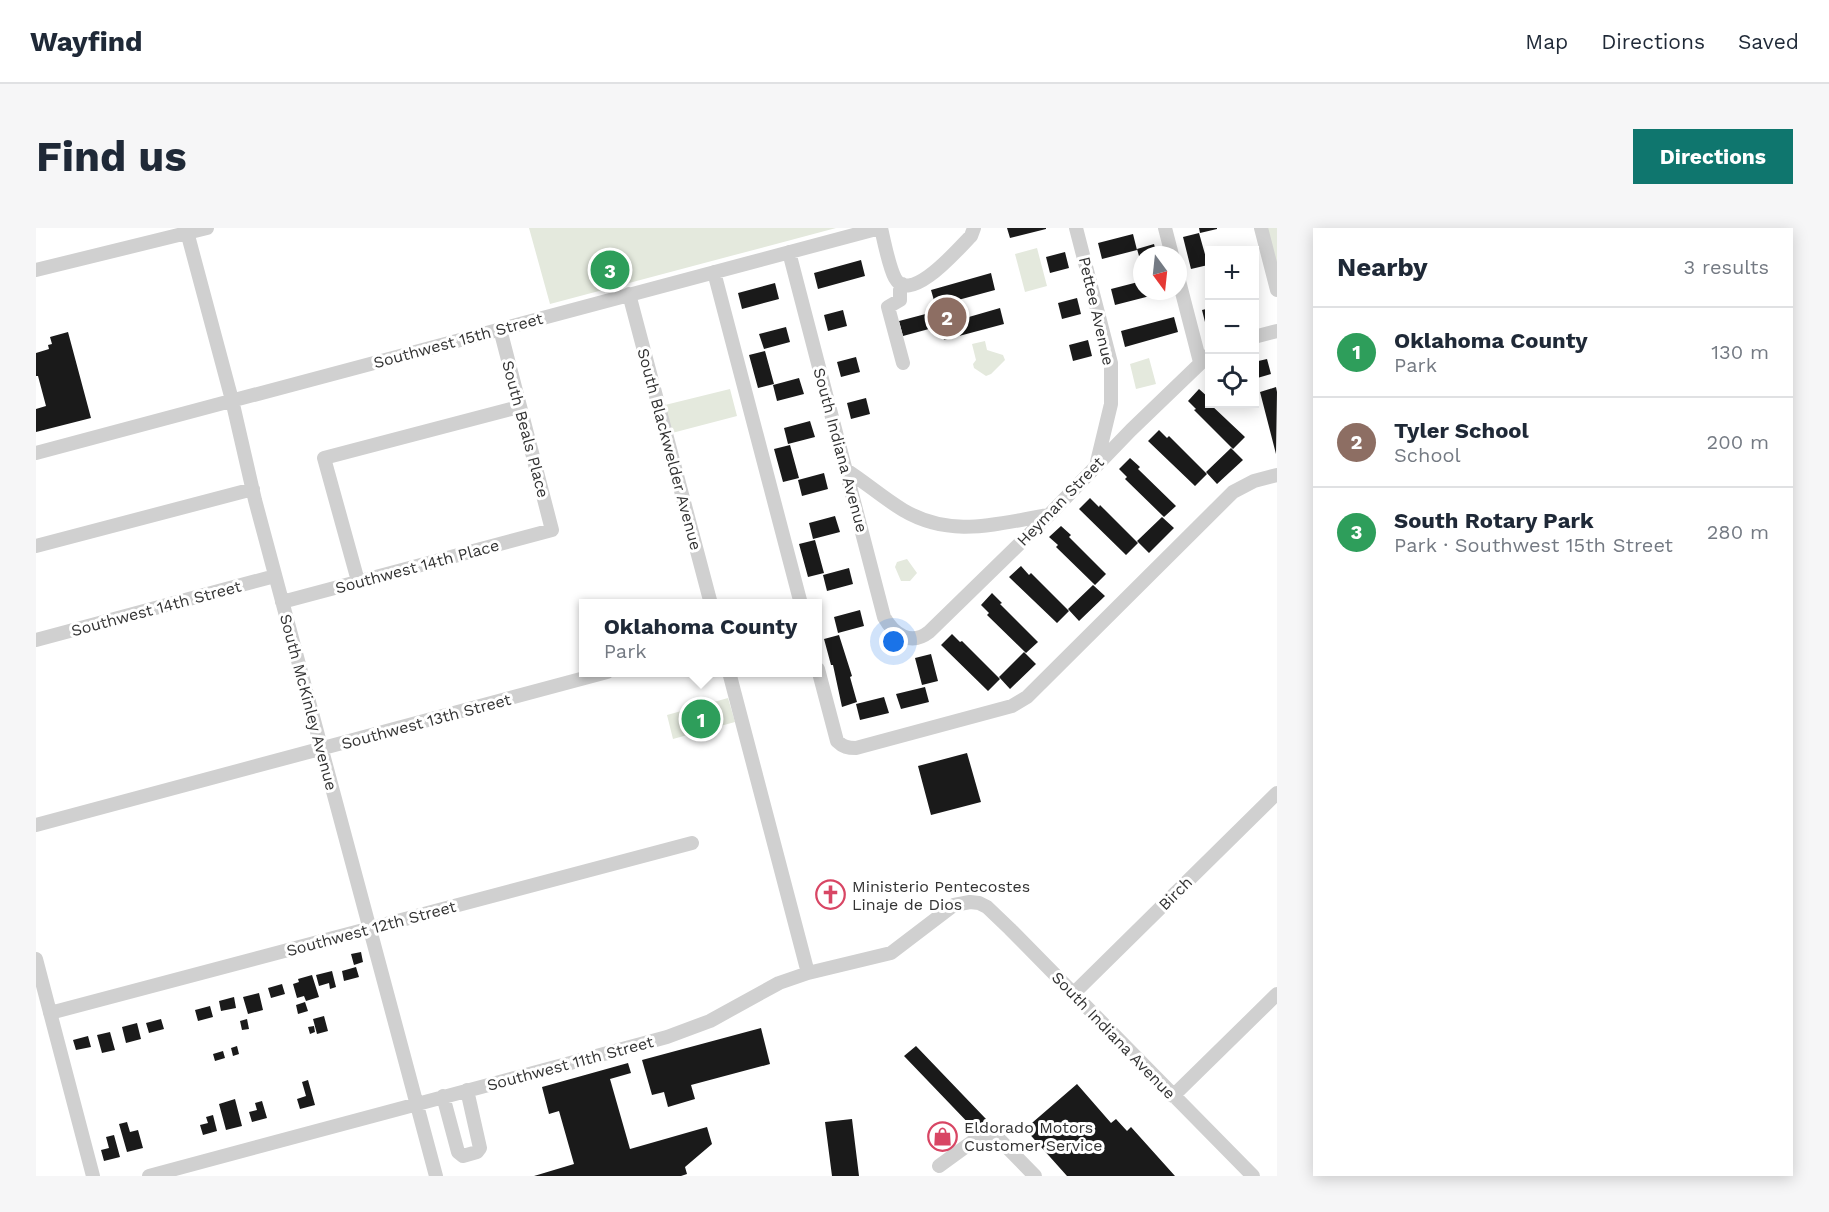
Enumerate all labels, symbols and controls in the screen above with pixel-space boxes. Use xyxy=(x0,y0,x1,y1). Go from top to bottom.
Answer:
text: Wayfind xyxy=(30,25,143,58)
text: Map xyxy=(1525,29,1568,54)
text: Directions xyxy=(1601,29,1705,54)
text: Saved xyxy=(1738,29,1799,54)
button: Directions xyxy=(1633,129,1793,184)
text: Find us xyxy=(36,132,187,181)
north arrow xyxy=(1133,246,1187,300)
map controls xyxy=(1205,246,1259,408)
button: + xyxy=(1205,246,1259,300)
pin: 3 xyxy=(590,248,630,292)
text: Nearby xyxy=(1337,252,1428,282)
street label: Pettee Avenue xyxy=(1075,255,1118,367)
text: 3 results xyxy=(1684,255,1769,279)
pin: 2 xyxy=(928,294,966,340)
button: − xyxy=(1205,300,1259,354)
street label: Southwest 15th Street xyxy=(371,309,545,372)
text: Oklahoma County xyxy=(1394,328,1588,353)
text: 1 xyxy=(1352,340,1361,364)
text: 130 m xyxy=(1711,340,1769,364)
street label: South Blackwelder Avenue xyxy=(633,346,706,552)
text: Park xyxy=(1394,353,1437,377)
button: locate xyxy=(1205,354,1259,408)
street label: South Beals Place xyxy=(498,358,553,500)
street label: South Indiana Avenue xyxy=(809,366,872,535)
text: Tyler School xyxy=(1394,418,1529,443)
text: 2 xyxy=(1351,430,1362,454)
text: 200 m xyxy=(1707,430,1769,454)
text: School xyxy=(1394,443,1461,467)
street label: Heyman Street xyxy=(1013,453,1108,550)
text: South Rotary Park xyxy=(1394,508,1594,533)
text: 3 xyxy=(1351,520,1362,544)
text: 280 m xyxy=(1707,520,1769,544)
text: Park · Southwest 15th Street xyxy=(1394,533,1673,557)
street label: Southwest 14th Place xyxy=(333,535,501,598)
street label: Southwest 14th Street xyxy=(69,577,243,640)
popup xyxy=(579,599,822,677)
street label: South McKinley Avenue xyxy=(276,612,341,792)
text: Oklahoma County xyxy=(604,614,797,639)
your location xyxy=(879,627,908,656)
text: Park xyxy=(604,639,647,663)
street label: Southwest 13th Street xyxy=(339,690,513,753)
pin: 1 xyxy=(682,696,720,742)
street label: Birch xyxy=(1155,873,1196,914)
place label: Ministerio Pentecostes Linaje de Dios xyxy=(852,877,1030,914)
church icon: Ministerio Pentecostes Linaje de Dios xyxy=(815,879,847,911)
street label: Southwest 12th Street xyxy=(284,897,458,960)
street label: South Indiana Avenue xyxy=(1048,968,1179,1103)
street label: Southwest 11th Street xyxy=(485,1032,656,1095)
place label: Eldorado Motors Customer Service xyxy=(964,1118,1102,1155)
shop icon: Eldorado Motors Customer Service xyxy=(927,1120,959,1152)

